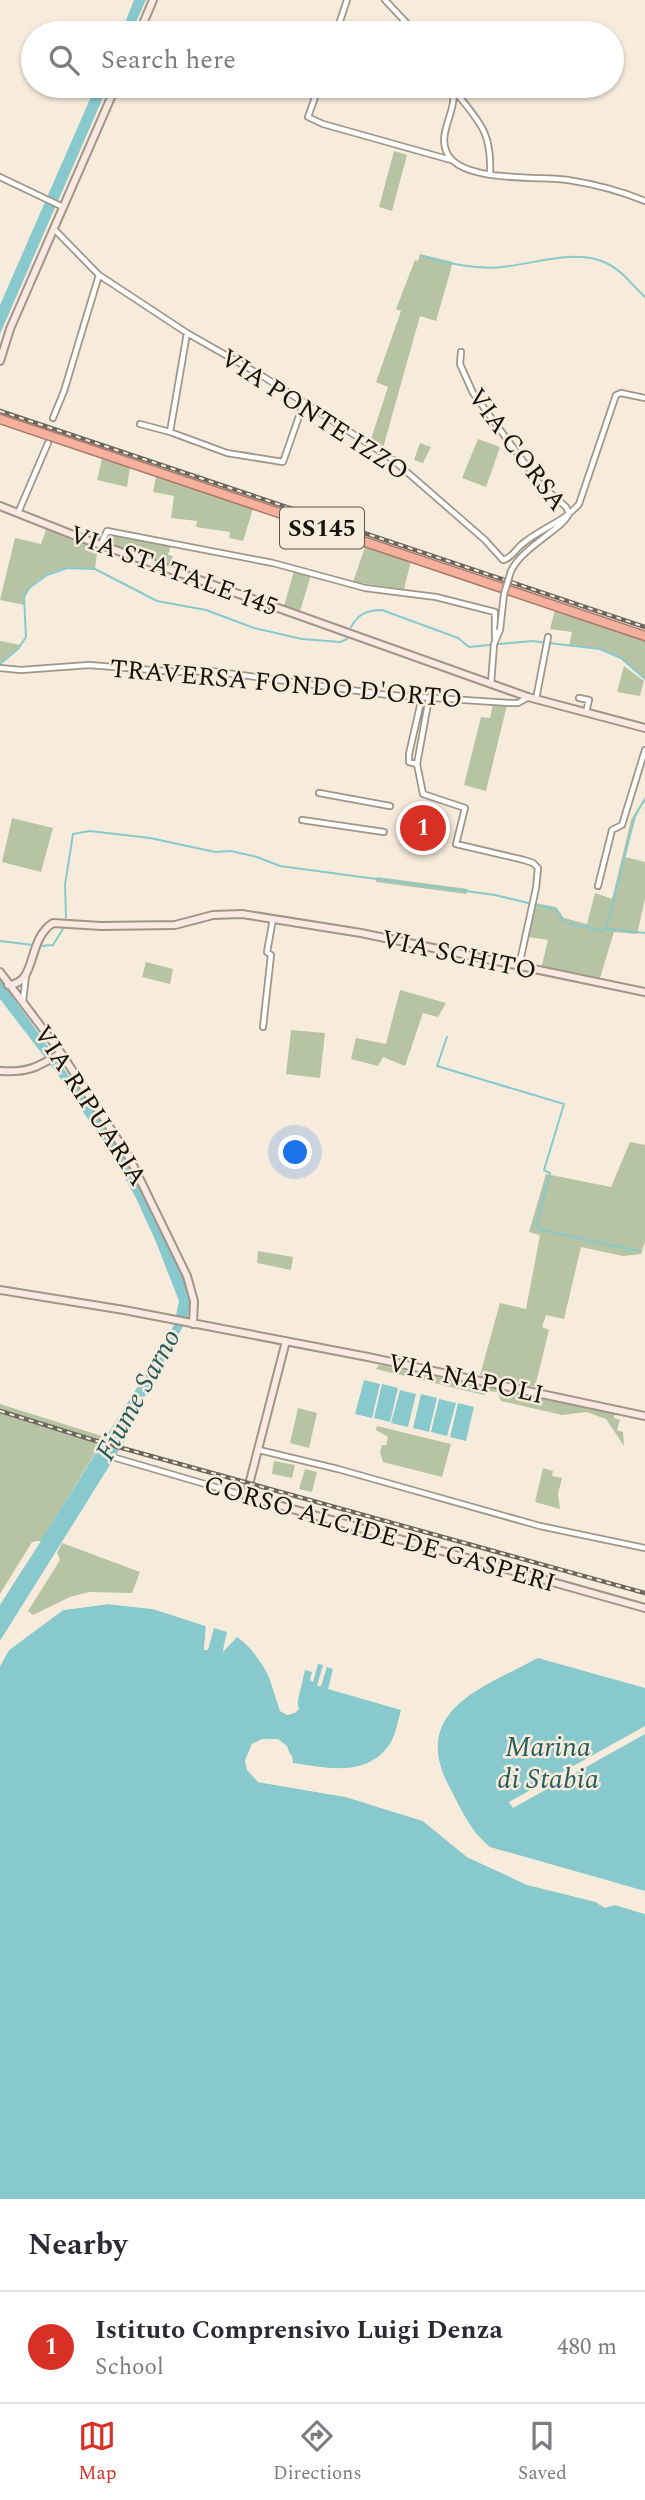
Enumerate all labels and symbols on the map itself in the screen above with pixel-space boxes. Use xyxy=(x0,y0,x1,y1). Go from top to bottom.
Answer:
street label: VIA PONTE IZZO xyxy=(212,339,417,491)
street label: VIA CORSA xyxy=(457,379,577,520)
road number: SS145 xyxy=(280,508,364,548)
street label: VIA STATALE 145 xyxy=(64,515,284,627)
street label: TRAVERSA FONDO D'ORTO xyxy=(108,649,464,719)
pin: 1 xyxy=(400,802,446,854)
street label: VIA SCHITO xyxy=(377,919,540,991)
street label: VIA RIPUARIA xyxy=(23,1017,157,1194)
your location xyxy=(278,1135,312,1169)
water label: Fiume Sarno xyxy=(84,1321,192,1469)
street label: VIA NAPOLI xyxy=(384,1343,548,1415)
street label: CORSO ALCIDE DE GASPERI xyxy=(199,1465,560,1603)
water label: Marina di Stabia xyxy=(497,1726,599,1801)

